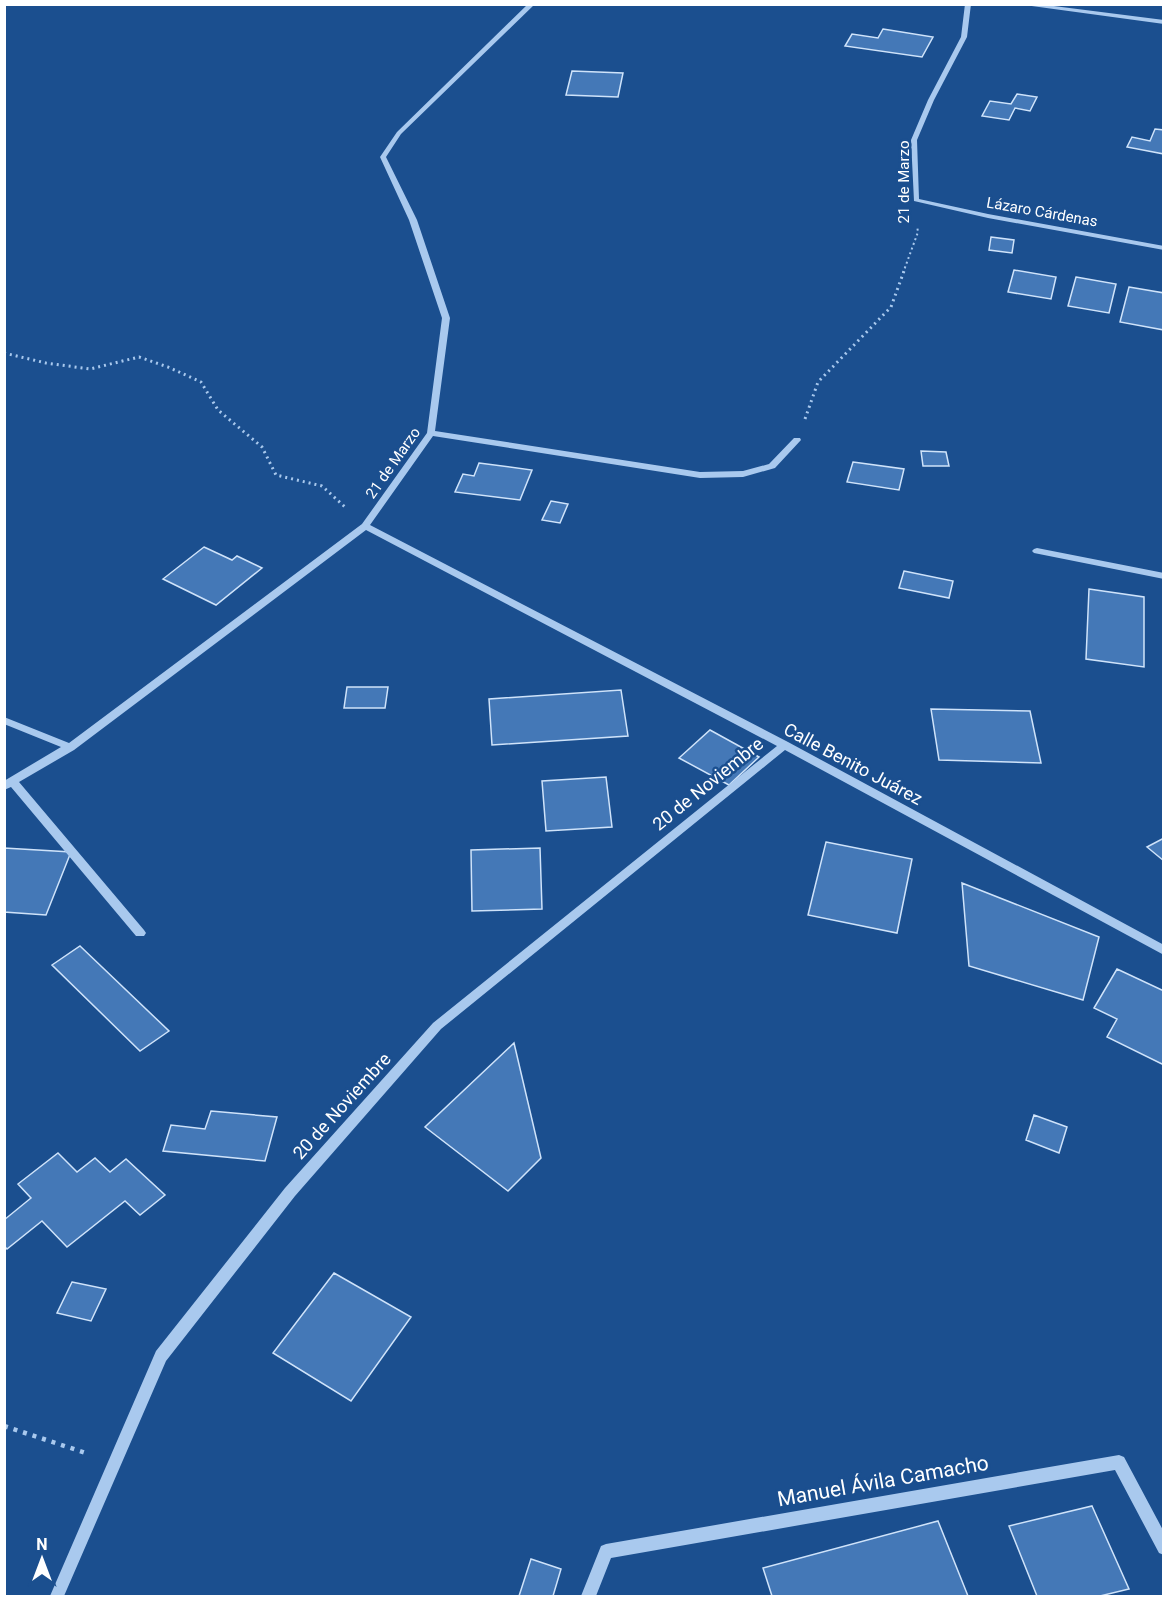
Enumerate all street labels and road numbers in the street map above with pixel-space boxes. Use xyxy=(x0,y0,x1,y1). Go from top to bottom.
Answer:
street label: 21 de Marzo xyxy=(895,141,913,223)
street label: Lázaro Cárdenas xyxy=(985,193,1099,231)
street label: 21 de Marzo xyxy=(362,424,424,502)
street label: Calle Benito Juárez xyxy=(780,718,926,809)
street label: 20 de Noviembre xyxy=(648,733,767,835)
street label: 20 de Noviembre xyxy=(288,1048,395,1163)
street label: Manuel Ávila Camacho xyxy=(776,1451,991,1511)

